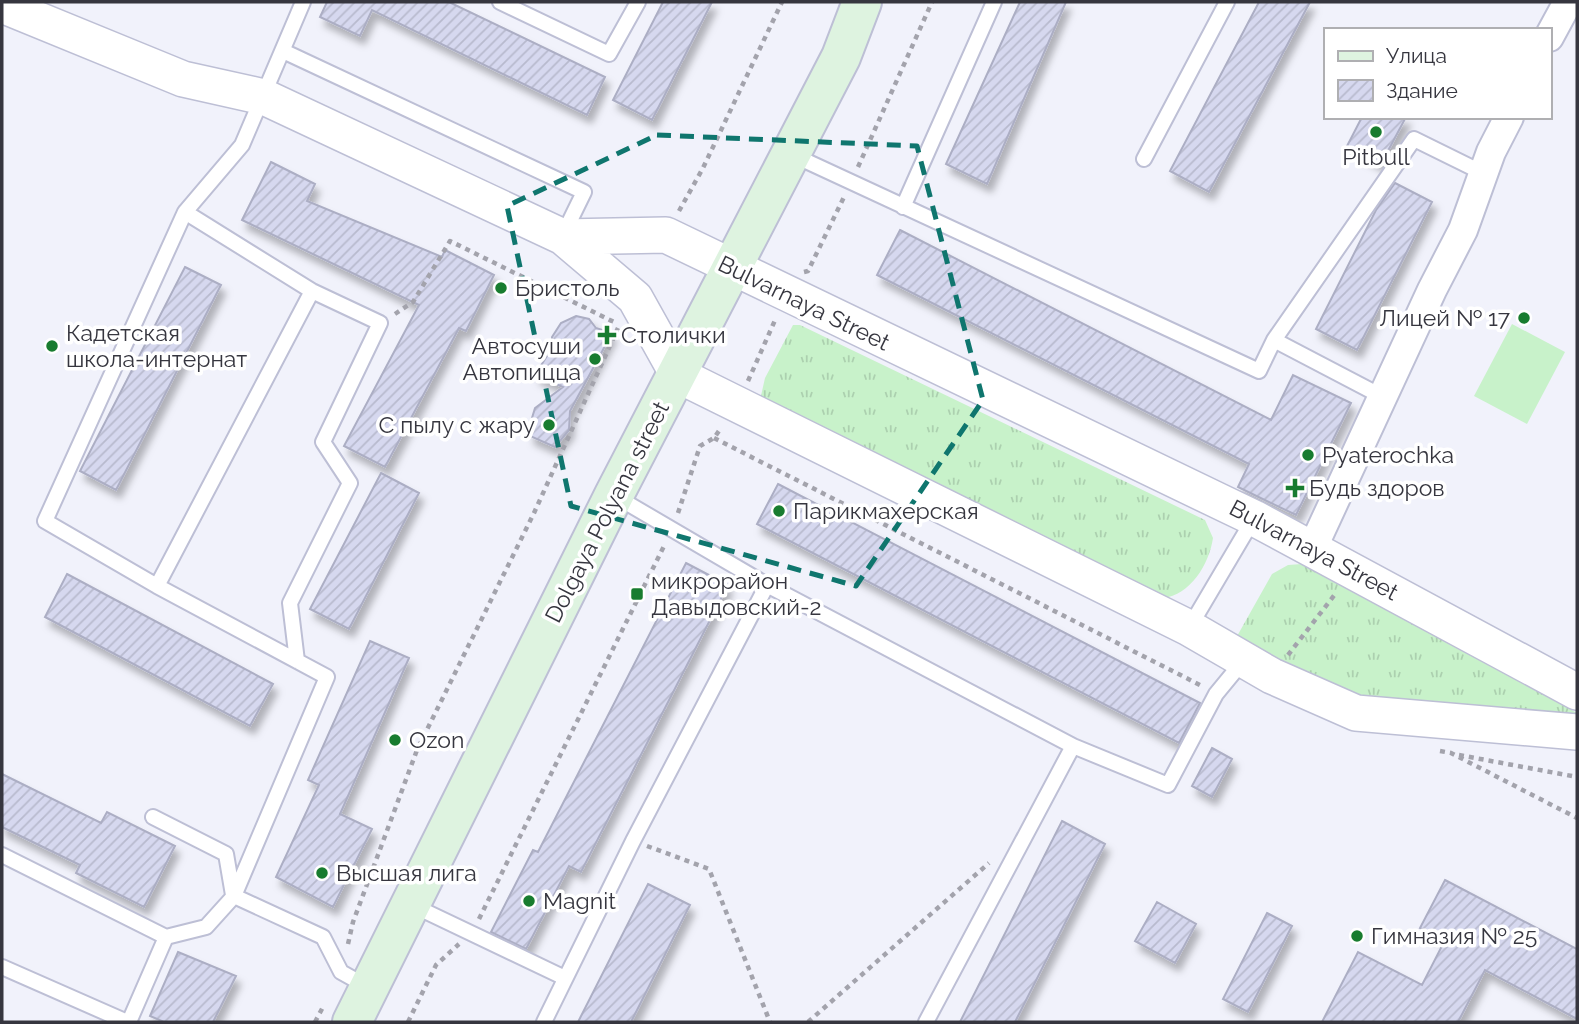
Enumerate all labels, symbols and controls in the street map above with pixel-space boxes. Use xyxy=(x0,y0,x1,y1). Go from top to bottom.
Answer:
legend xyxy=(1324,28,1551,119)
text: Улица xyxy=(1386,43,1447,68)
text: Здание xyxy=(1386,78,1458,103)
marker: Pitbull xyxy=(1368,124,1384,140)
place label: Pitbull xyxy=(1342,143,1410,170)
street label: Bulvarnaya Street xyxy=(714,249,895,356)
place label: Бристоль xyxy=(515,274,619,301)
marker: Бристоль xyxy=(493,280,509,296)
place label: Лицей № 17 xyxy=(1379,304,1511,331)
marker: Лицей № 17 xyxy=(1516,310,1532,326)
place label: Кадетская школа-интернат xyxy=(66,319,247,372)
place label: Столички xyxy=(621,321,726,348)
marker: Столички xyxy=(599,327,615,343)
place label: Автосуши Автопицца xyxy=(463,332,581,385)
marker: Кадетская школа-интернат xyxy=(44,338,60,354)
marker: Автосуши Автопицца xyxy=(587,351,603,367)
street label: Dolgaya Polyana street xyxy=(539,396,674,627)
place label: C пылу с жару xyxy=(378,411,535,438)
marker: C пылу с жару xyxy=(541,417,557,433)
place label: Pyaterochka xyxy=(1322,441,1454,468)
marker: Pyaterochka xyxy=(1300,447,1316,463)
place label: Будь здоров xyxy=(1309,474,1445,501)
marker: Будь здоров xyxy=(1287,480,1303,496)
street label: Bulvarnaya Street xyxy=(1225,494,1404,606)
place label: Парикмахерская xyxy=(793,497,979,524)
marker: Парикмахерская xyxy=(771,503,787,519)
place label: микрорайон Давыдовский-2 xyxy=(651,567,822,620)
marker: микрорайон Давыдовский-2 xyxy=(629,586,645,602)
place label: Ozon xyxy=(409,726,464,753)
marker: Ozon xyxy=(387,732,403,748)
place label: Высшая лига xyxy=(336,859,477,886)
marker: Высшая лига xyxy=(314,865,330,881)
place label: Magnit xyxy=(543,887,616,914)
marker: Magnit xyxy=(521,893,537,909)
place label: Гимназия № 25 xyxy=(1371,922,1537,949)
marker: Гимназия № 25 xyxy=(1349,928,1365,944)

